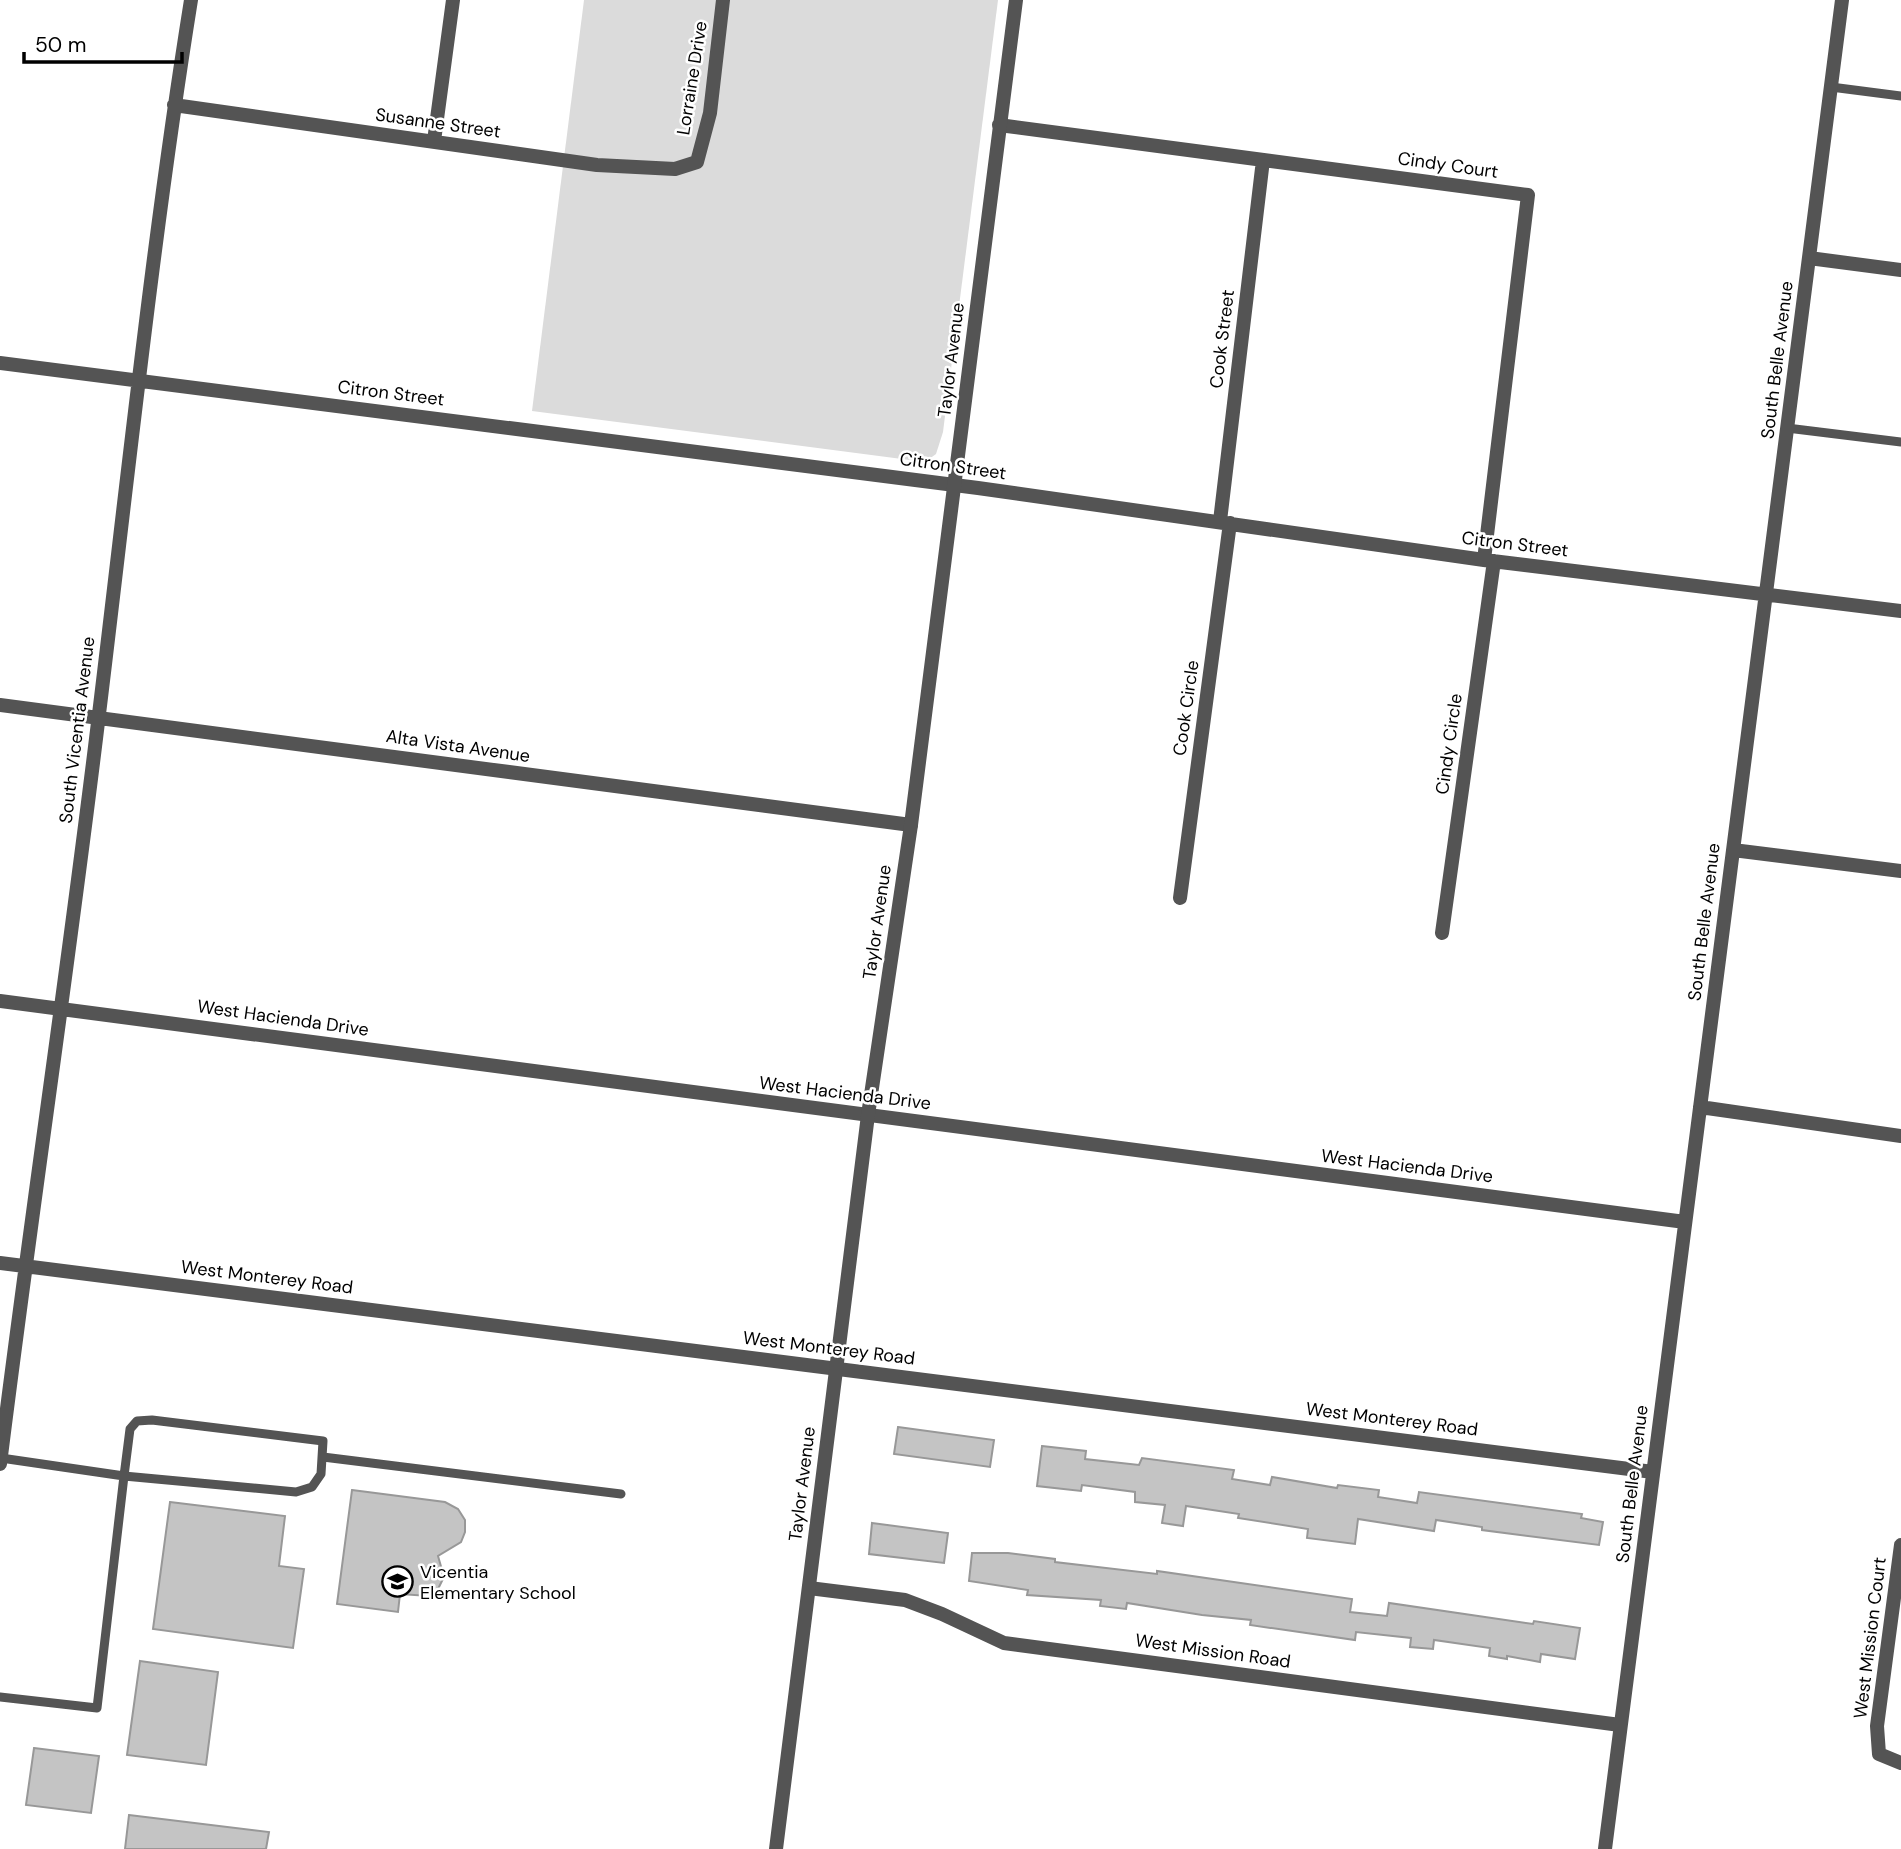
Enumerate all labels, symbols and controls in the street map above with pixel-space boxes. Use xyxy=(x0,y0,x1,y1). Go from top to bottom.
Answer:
street label: Lorraine Drive xyxy=(671,19,713,137)
scale bar xyxy=(24,21,182,65)
text: 50 m xyxy=(35,31,86,59)
street label: Susanne Street xyxy=(374,102,502,144)
street label: Cindy Court xyxy=(1396,146,1500,184)
street label: South Belle Avenue xyxy=(1755,280,1799,440)
street label: Cook Street xyxy=(1204,288,1240,390)
street label: Taylor Avenue xyxy=(932,301,970,419)
street label: Citron Street xyxy=(336,375,446,411)
street label: Citron Street xyxy=(898,447,1008,485)
street label: Citron Street xyxy=(1460,526,1570,562)
street label: South Vicentia Avenue xyxy=(54,635,100,825)
street label: Cook Circle xyxy=(1167,659,1205,757)
street label: Cindy Circle xyxy=(1430,692,1468,796)
street label: Alta Vista Avenue xyxy=(384,724,532,768)
street label: South Belle Avenue xyxy=(1682,842,1726,1002)
street label: Taylor Avenue xyxy=(857,863,897,981)
street label: West Hacienda Drive xyxy=(196,994,370,1042)
street label: West Hacienda Drive xyxy=(758,1071,932,1115)
street label: West Hacienda Drive xyxy=(1320,1144,1494,1188)
street label: West Monterey Road xyxy=(180,1255,354,1299)
street label: West Monterey Road xyxy=(742,1326,916,1370)
street label: West Monterey Road xyxy=(1305,1397,1479,1441)
street label: South Belle Avenue xyxy=(1610,1404,1654,1564)
street label: Taylor Avenue xyxy=(783,1425,821,1543)
street label: West Mission Court xyxy=(1848,1556,1892,1720)
place label: Vicentia Elementary School xyxy=(420,1560,576,1605)
school or university icon: Vicentia Elementary School xyxy=(380,1565,414,1599)
street label: West Mission Road xyxy=(1134,1628,1292,1674)

